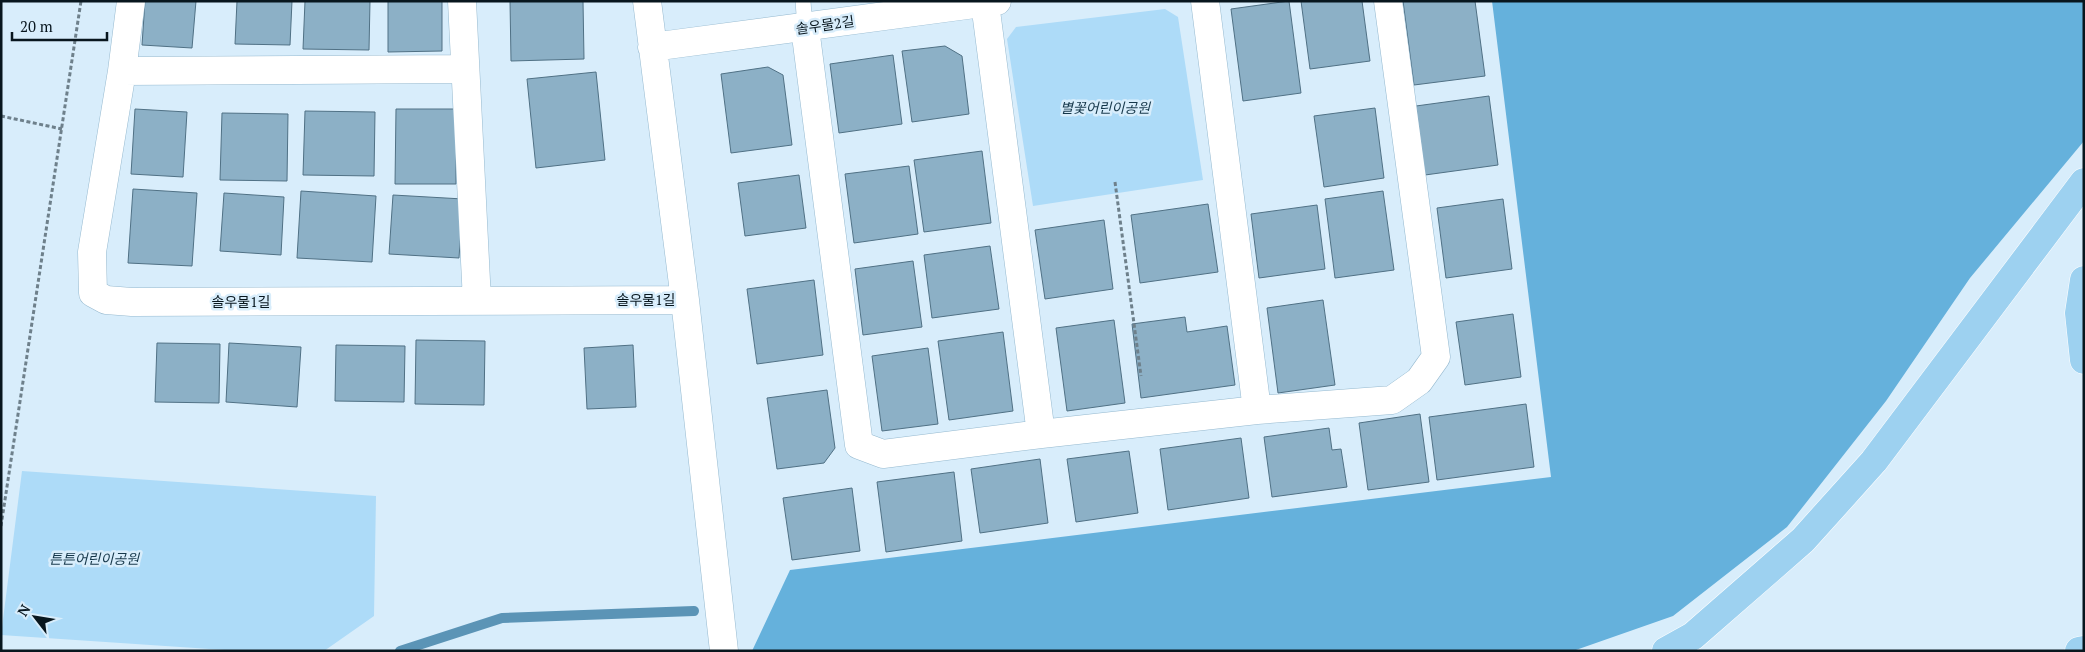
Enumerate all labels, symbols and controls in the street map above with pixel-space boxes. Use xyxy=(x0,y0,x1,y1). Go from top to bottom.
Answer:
scale bar xyxy=(12,10,108,42)
street label: 솔우물2길 xyxy=(794,11,855,38)
text: 20 m xyxy=(20,16,53,36)
park label: 별꽃어린이공원 xyxy=(1060,98,1151,117)
street label: 솔우물1길 xyxy=(617,290,675,309)
street label: 솔우물1길 xyxy=(212,292,270,311)
park label: 튼튼어린이공원 xyxy=(49,549,140,568)
north arrow xyxy=(10,592,60,642)
text: N xyxy=(13,600,35,619)

